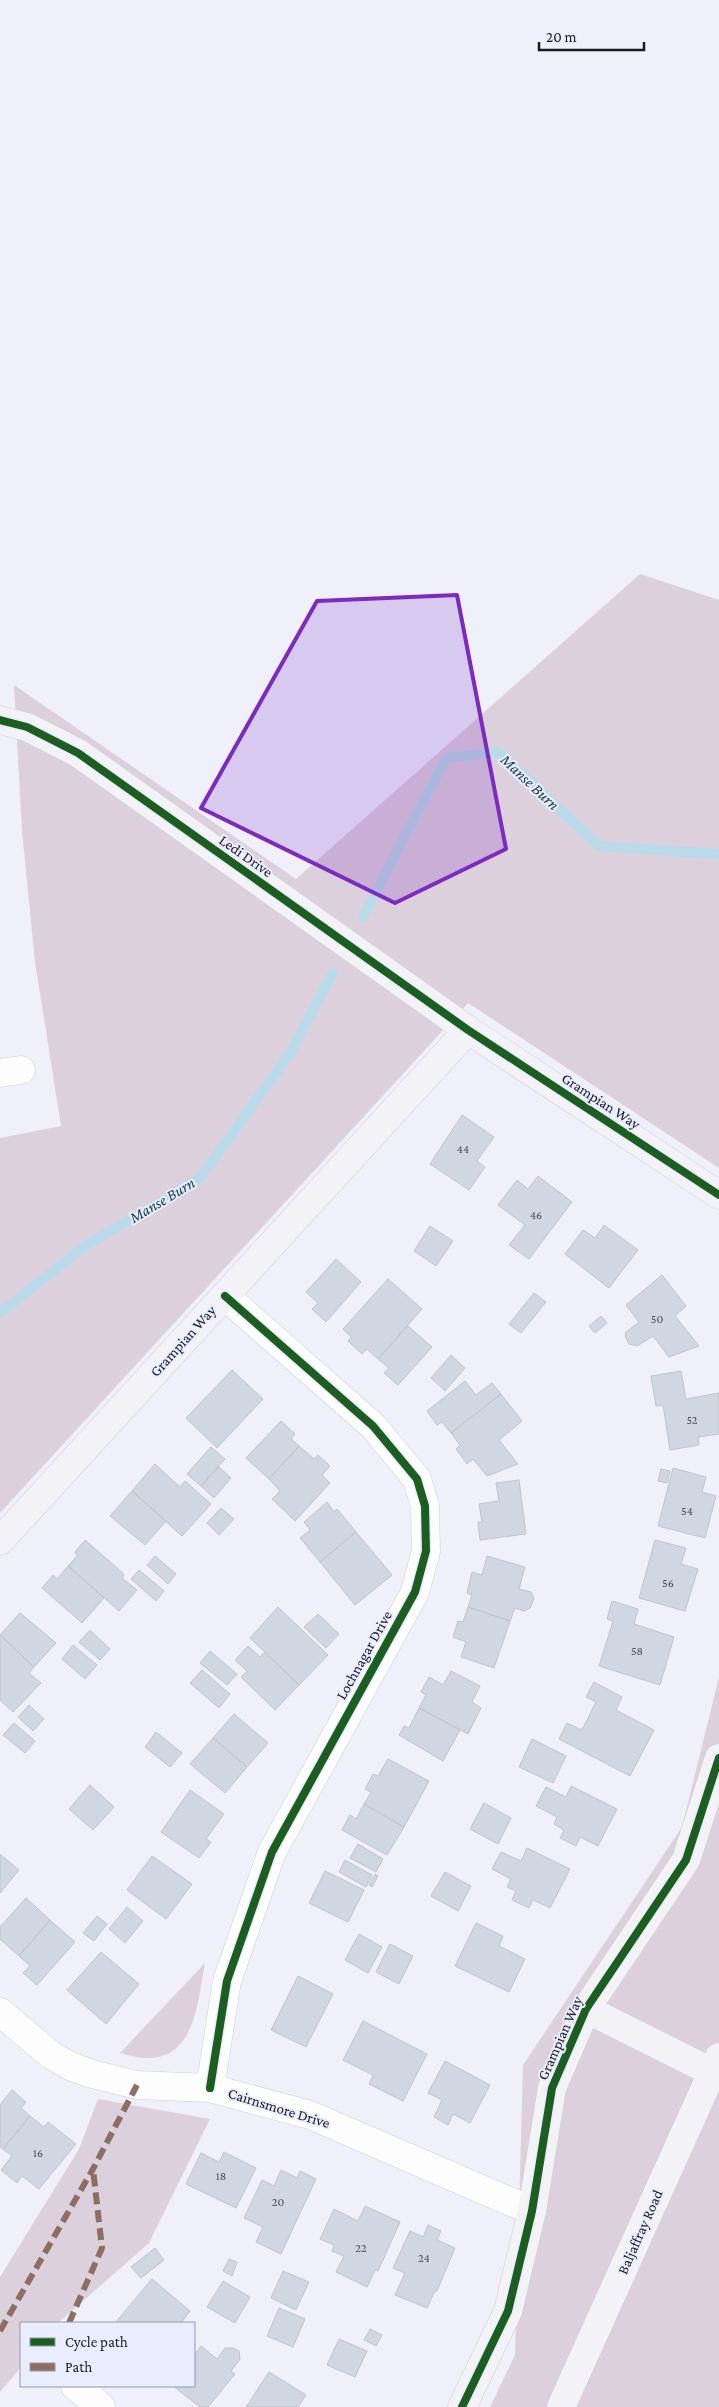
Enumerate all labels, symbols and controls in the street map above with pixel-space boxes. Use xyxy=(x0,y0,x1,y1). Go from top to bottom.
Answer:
scale bar xyxy=(539,20,644,52)
text: 20 m xyxy=(546,29,577,45)
water label: Manse Burn xyxy=(497,750,563,813)
street label: Ledi Drive xyxy=(216,832,276,880)
street label: Grampian Way xyxy=(558,1070,643,1133)
house number: 44 xyxy=(457,1142,469,1156)
water label: Manse Burn xyxy=(125,1174,198,1227)
house number: 46 xyxy=(530,1208,542,1222)
street label: Grampian Way xyxy=(147,1302,220,1380)
house number: 50 xyxy=(651,1312,663,1326)
house number: 52 xyxy=(686,1413,698,1427)
house number: 54 xyxy=(681,1504,693,1518)
house number: 56 xyxy=(662,1576,674,1590)
street label: Lochnagar Drive xyxy=(333,1607,396,1703)
house number: 58 xyxy=(631,1644,643,1658)
street label: Grampian Way xyxy=(534,1994,587,2083)
street label: Cairnsmore Drive xyxy=(226,2085,332,2131)
house number: 16 xyxy=(33,2146,43,2160)
house number: 18 xyxy=(216,2169,226,2183)
street label: Baljaffray Road xyxy=(614,2187,667,2277)
house number: 20 xyxy=(272,2195,284,2209)
house number: 22 xyxy=(355,2241,367,2255)
house number: 24 xyxy=(418,2251,430,2265)
legend xyxy=(20,2322,195,2387)
text: Cycle path xyxy=(65,2334,128,2351)
text: Path xyxy=(65,2359,92,2375)

